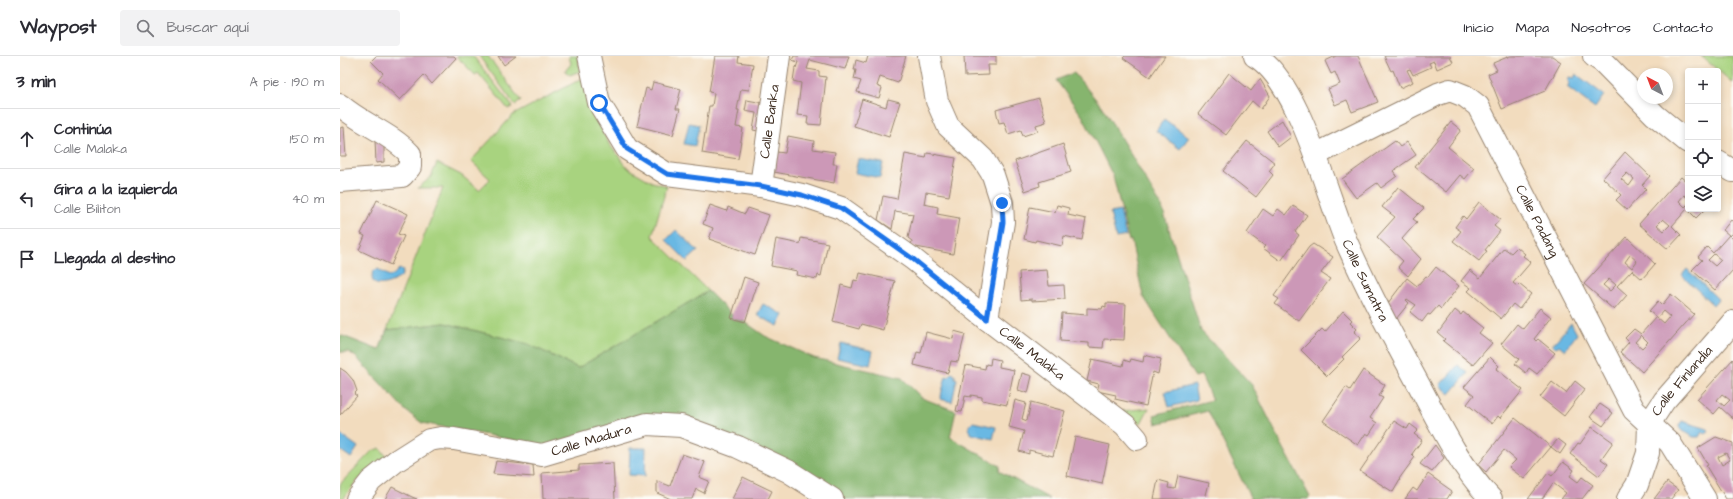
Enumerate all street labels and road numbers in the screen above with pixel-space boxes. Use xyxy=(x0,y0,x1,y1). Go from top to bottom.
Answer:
street label: Calle Banka xyxy=(755,83,785,160)
street label: Calle Padang xyxy=(1510,181,1564,261)
street label: Calle Sumatra xyxy=(1337,236,1393,325)
street label: Calle Malaka xyxy=(995,322,1069,385)
street label: Calle Finlandia xyxy=(1647,342,1718,420)
street label: Calle Madura xyxy=(549,419,634,462)

